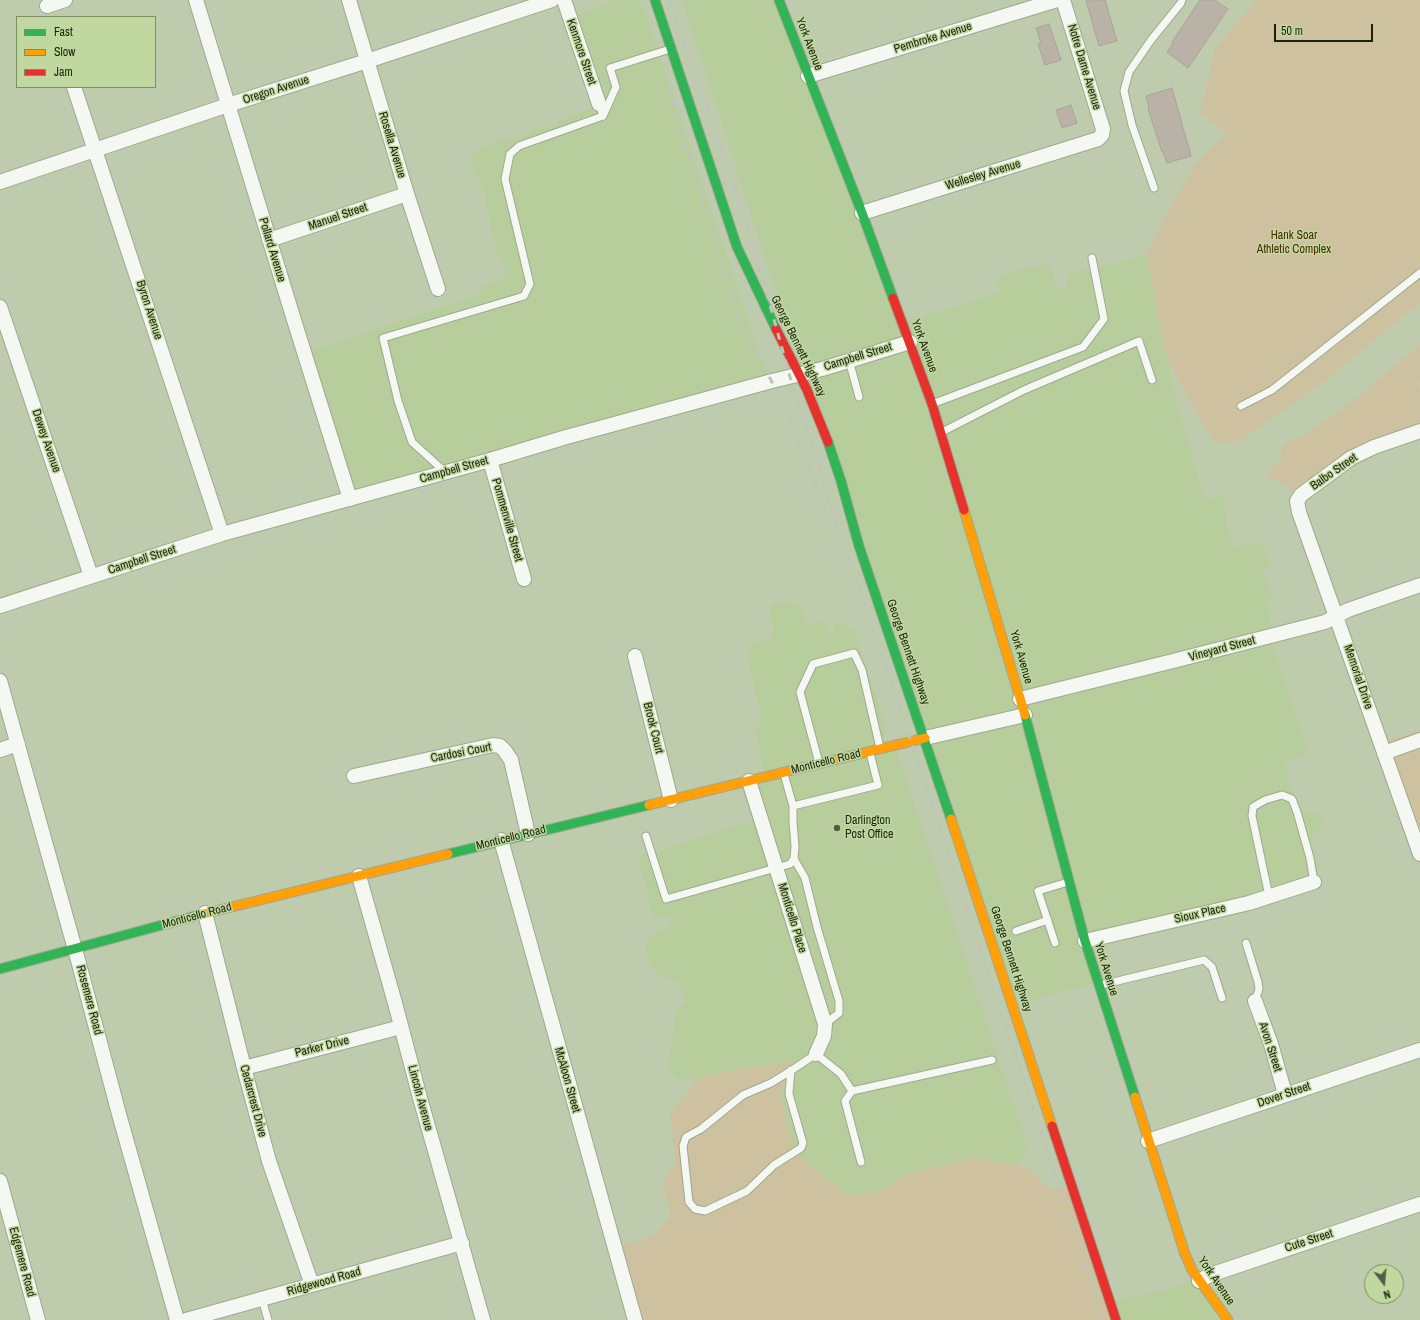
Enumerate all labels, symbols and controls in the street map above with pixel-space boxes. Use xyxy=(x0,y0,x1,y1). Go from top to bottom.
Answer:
legend xyxy=(16,16,156,88)
street label: York Avenue xyxy=(792,16,826,72)
scale bar xyxy=(1276,16,1375,42)
street label: Kenmore Street xyxy=(563,17,599,87)
street label: Pembroke Avenue xyxy=(892,19,974,57)
street label: Notre Dame Avenue xyxy=(1064,22,1104,112)
text: 50 m xyxy=(1281,23,1303,39)
text: Fast xyxy=(54,24,73,40)
text: Slow xyxy=(54,44,75,60)
text: Jam xyxy=(54,64,73,80)
street label: Oregon Avenue xyxy=(241,73,311,107)
street label: Rosella Avenue xyxy=(375,110,409,180)
street label: Wellesley Avenue xyxy=(944,157,1022,193)
street label: Manuel Street xyxy=(307,200,369,234)
street label: Pollard Avenue xyxy=(255,216,289,284)
park label: Hank Soar Athletic Complex xyxy=(1257,229,1331,257)
street label: Byron Avenue xyxy=(133,278,165,342)
street label: George Bennett Highway xyxy=(767,293,829,399)
street label: York Avenue xyxy=(908,318,940,374)
street label: Campbell Street xyxy=(822,340,894,374)
street label: Dewey Avenue xyxy=(28,407,64,475)
street label: Balbo Street xyxy=(1308,451,1360,493)
street label: Campbell Street xyxy=(418,453,490,487)
street label: Pommenville Street xyxy=(488,477,526,563)
street label: Campbell Street xyxy=(106,542,178,578)
street label: George Bennett Highway xyxy=(883,597,933,707)
street label: York Avenue xyxy=(1006,628,1036,686)
street label: Vineyard Street xyxy=(1187,633,1257,665)
street label: Memorial Drive xyxy=(1340,643,1376,711)
street label: Brook Court xyxy=(640,701,666,755)
street label: Cardosi Court xyxy=(430,740,492,766)
street label: Monticello Road xyxy=(790,746,862,778)
place label: Darlington Post Office xyxy=(845,814,894,842)
street label: Monticello Road xyxy=(475,822,547,854)
marker: Darlington Post Office xyxy=(832,823,842,833)
street label: Monticello Place xyxy=(775,881,809,955)
street label: Monticello Road xyxy=(161,900,233,932)
street label: Sioux Place xyxy=(1173,901,1227,927)
street label: George Bennett Highway xyxy=(987,904,1035,1014)
street label: York Avenue xyxy=(1091,940,1121,998)
street label: Rosemere Road xyxy=(73,964,105,1036)
street label: Avon Street xyxy=(1255,1020,1285,1074)
street label: Parker Drive xyxy=(293,1033,351,1061)
street label: McAloon Street xyxy=(551,1046,583,1114)
street label: Cedarcrest Drive xyxy=(236,1063,270,1139)
street label: Lincoln Avenue xyxy=(404,1063,436,1133)
street label: Dover Street xyxy=(1256,1079,1312,1111)
street label: Edgemere Road xyxy=(6,1226,38,1298)
street label: Cute Street xyxy=(1283,1226,1335,1256)
street label: York Avenue xyxy=(1195,1254,1237,1308)
north arrow xyxy=(1364,1264,1404,1304)
street label: Ridgewood Road xyxy=(285,1265,363,1299)
text: N xyxy=(1382,1287,1392,1302)

